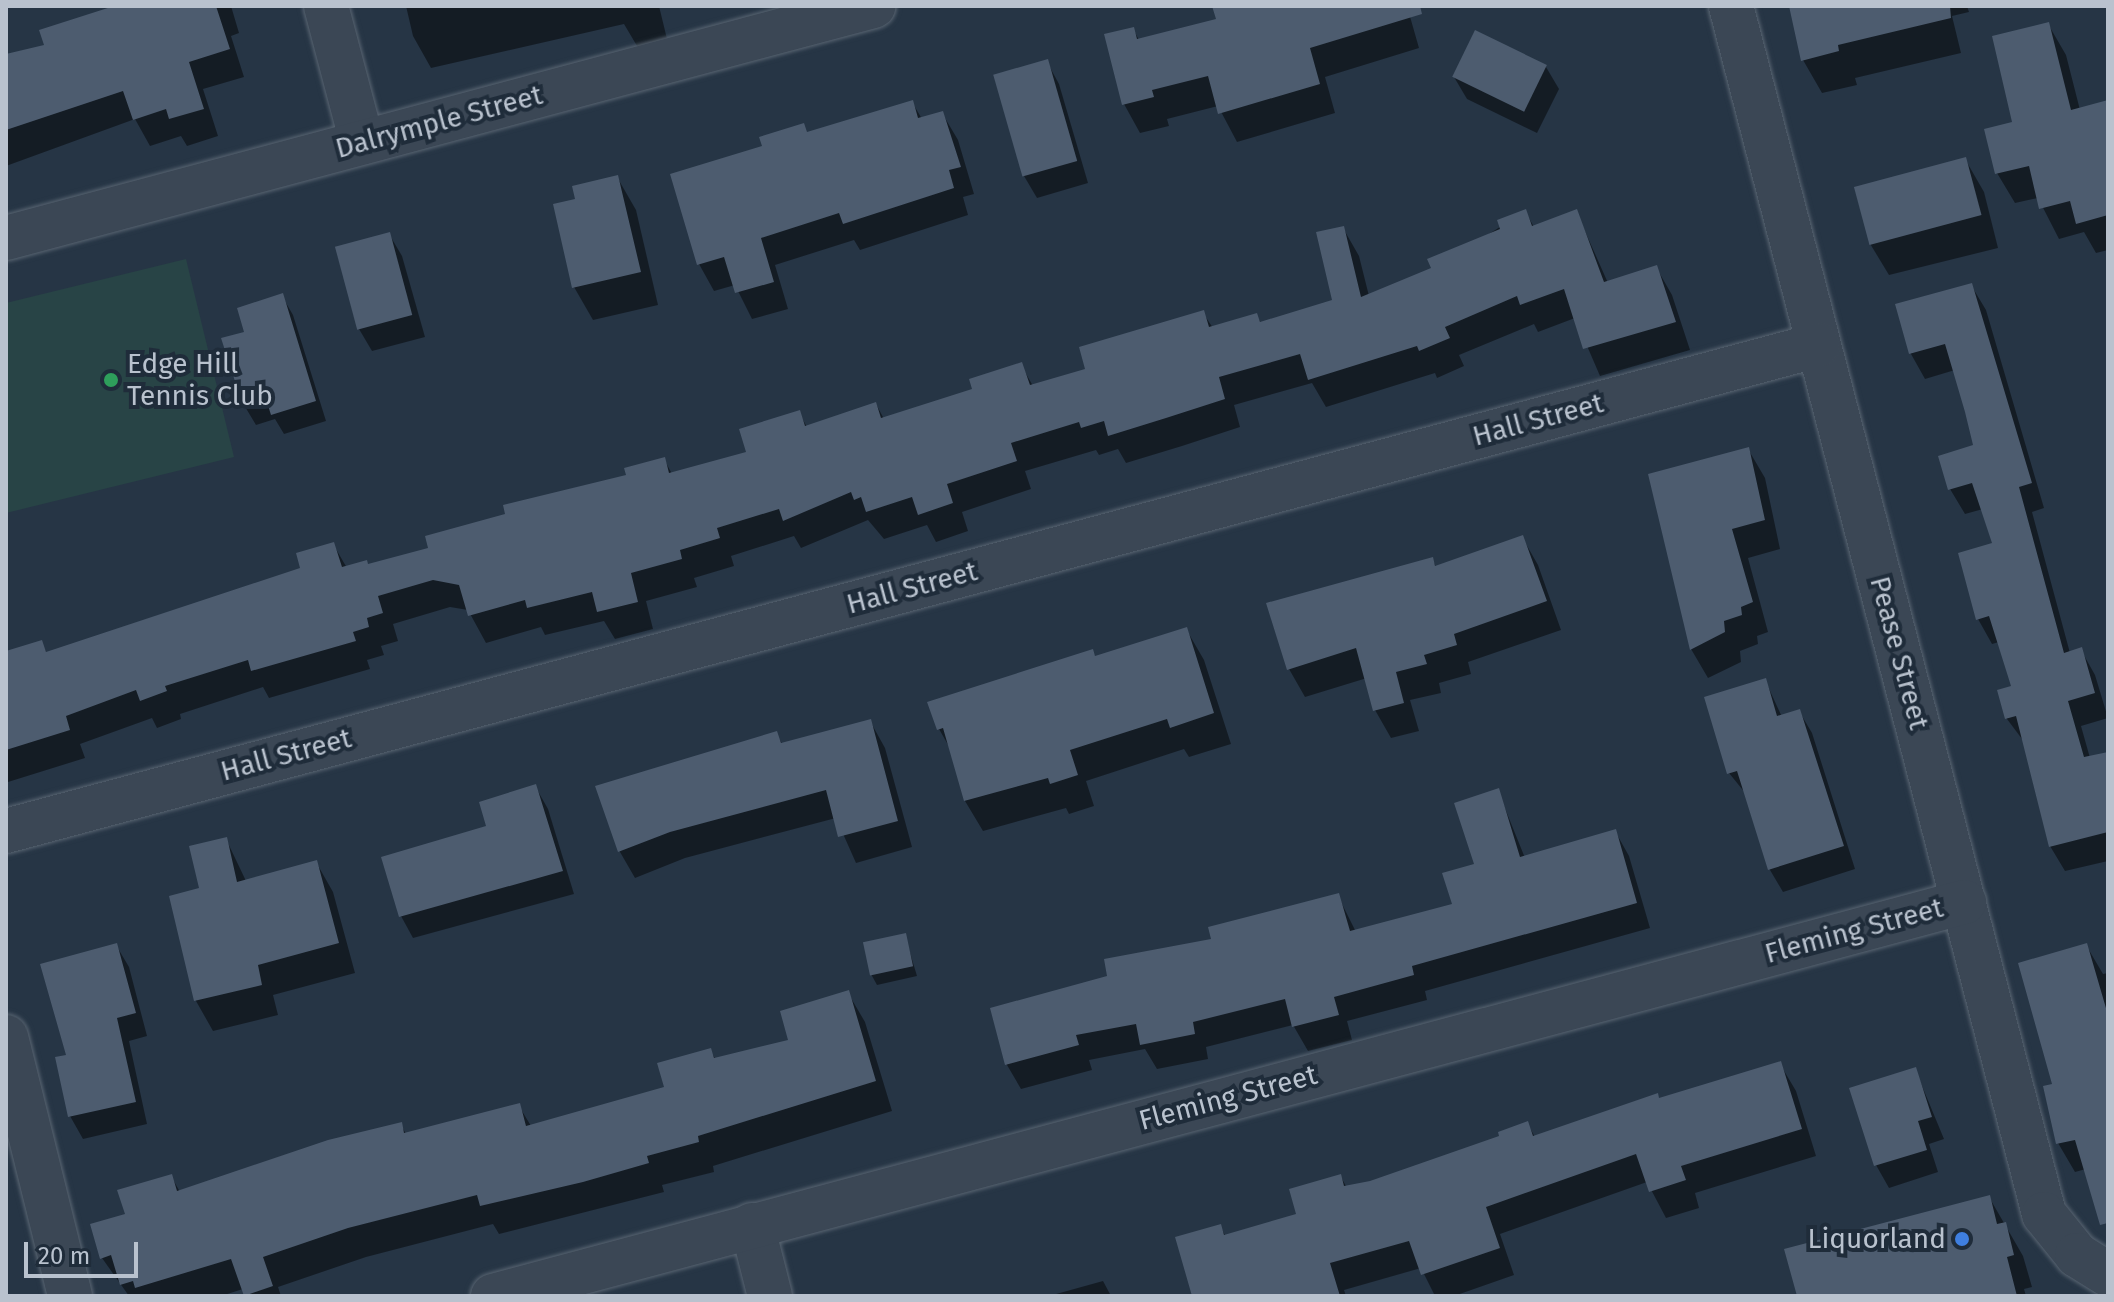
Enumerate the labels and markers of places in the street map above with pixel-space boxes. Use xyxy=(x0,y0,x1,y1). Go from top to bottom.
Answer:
place label: Edge Hill Tennis Club xyxy=(127,347,273,413)
marker: Edge Hill Tennis Club xyxy=(102,371,120,389)
place label: Liquorland xyxy=(1808,1222,1946,1256)
marker: Liquorland xyxy=(1953,1230,1971,1248)

